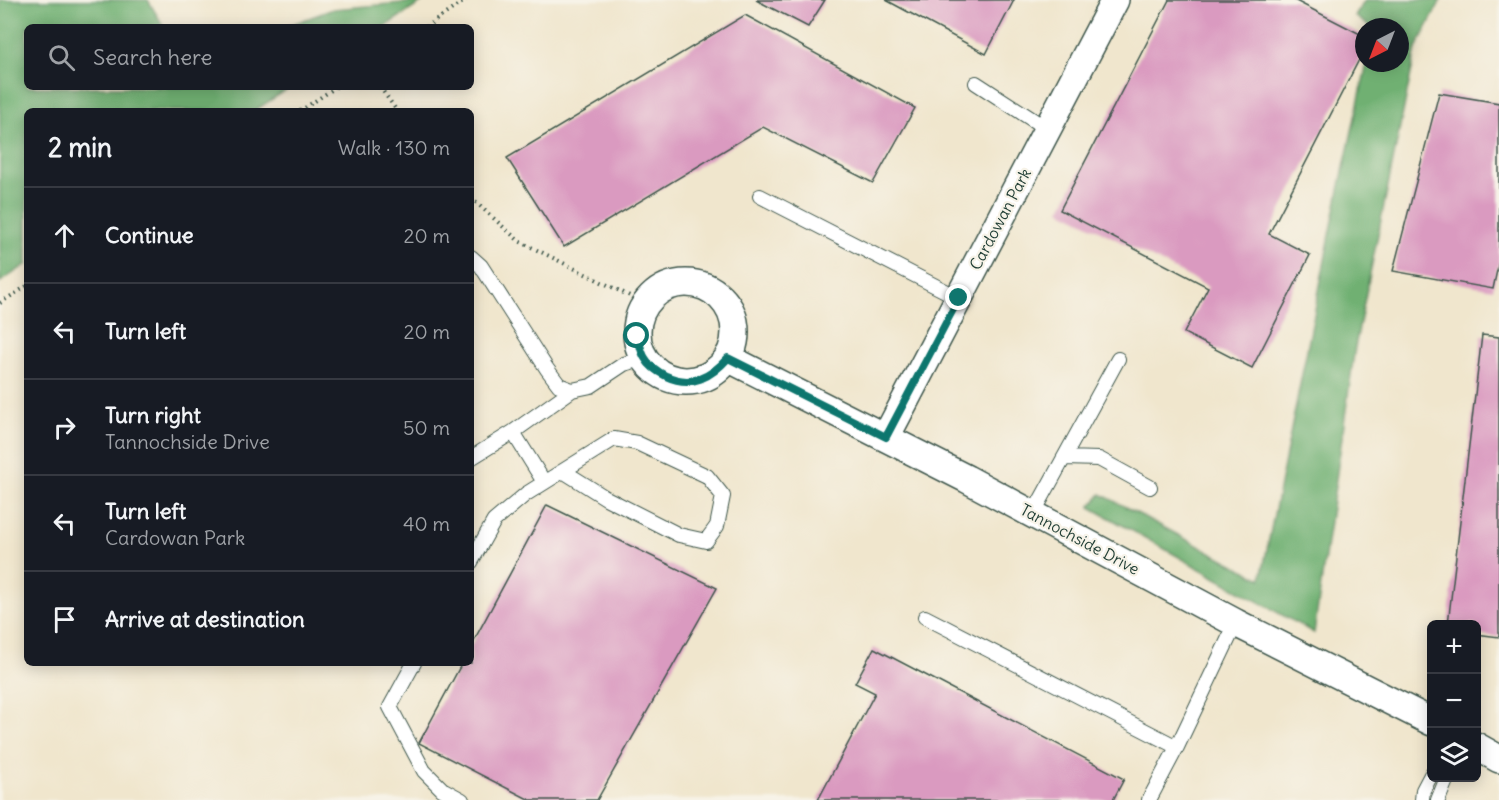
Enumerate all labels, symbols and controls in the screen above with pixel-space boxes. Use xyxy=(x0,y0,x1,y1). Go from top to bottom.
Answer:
north arrow xyxy=(1355,18,1409,72)
search box xyxy=(24,24,474,90)
icon: search xyxy=(45,41,78,74)
text: Search here xyxy=(93,43,212,71)
text: 2 min xyxy=(48,131,112,164)
text: Walk · 130 m xyxy=(338,135,450,160)
street label: Cardowan Park xyxy=(965,165,1035,273)
icon: ahead xyxy=(48,219,81,252)
text: Continue xyxy=(105,221,194,249)
text: 20 m xyxy=(404,223,450,248)
route end xyxy=(945,284,971,310)
icon: left xyxy=(48,315,81,348)
text: Turn left xyxy=(105,317,186,345)
text: 20 m xyxy=(404,319,450,344)
route start xyxy=(623,322,649,348)
text: Turn right xyxy=(105,401,201,429)
icon: right xyxy=(48,411,81,444)
text: 50 m xyxy=(403,415,450,440)
text: Tannochside Drive xyxy=(105,429,270,454)
text: Turn left xyxy=(105,497,186,525)
street label: Tannochside Drive xyxy=(1017,499,1143,579)
icon: left xyxy=(48,507,81,540)
text: 40 m xyxy=(403,511,450,536)
text: Cardowan Park xyxy=(105,525,245,550)
icon: arrive xyxy=(48,603,81,636)
text: Arrive at destination xyxy=(105,605,305,633)
map controls xyxy=(1427,620,1481,782)
button: + xyxy=(1427,620,1481,674)
button: − xyxy=(1427,674,1481,728)
button: layers xyxy=(1427,728,1481,782)

